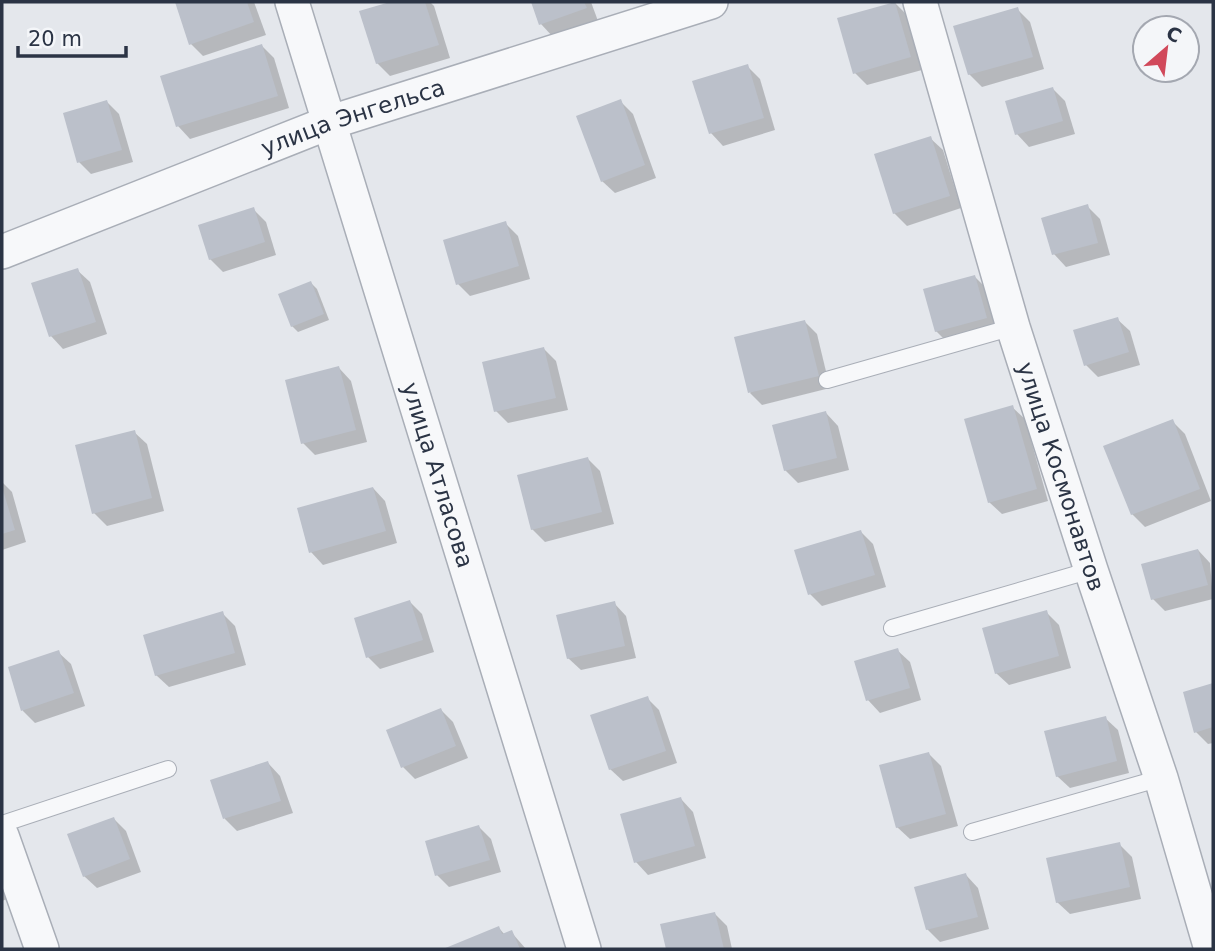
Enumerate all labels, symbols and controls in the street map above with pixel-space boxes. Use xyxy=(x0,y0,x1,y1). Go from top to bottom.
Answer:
scale bar xyxy=(18,14,126,58)
north arrow xyxy=(1131,14,1201,84)
text: С xyxy=(1163,21,1185,47)
text: 20 m xyxy=(28,27,82,51)
street label: улица Энгельса xyxy=(257,74,448,161)
street label: улица Космонавтов xyxy=(1012,359,1110,594)
street label: улица Атласова xyxy=(397,379,479,571)

